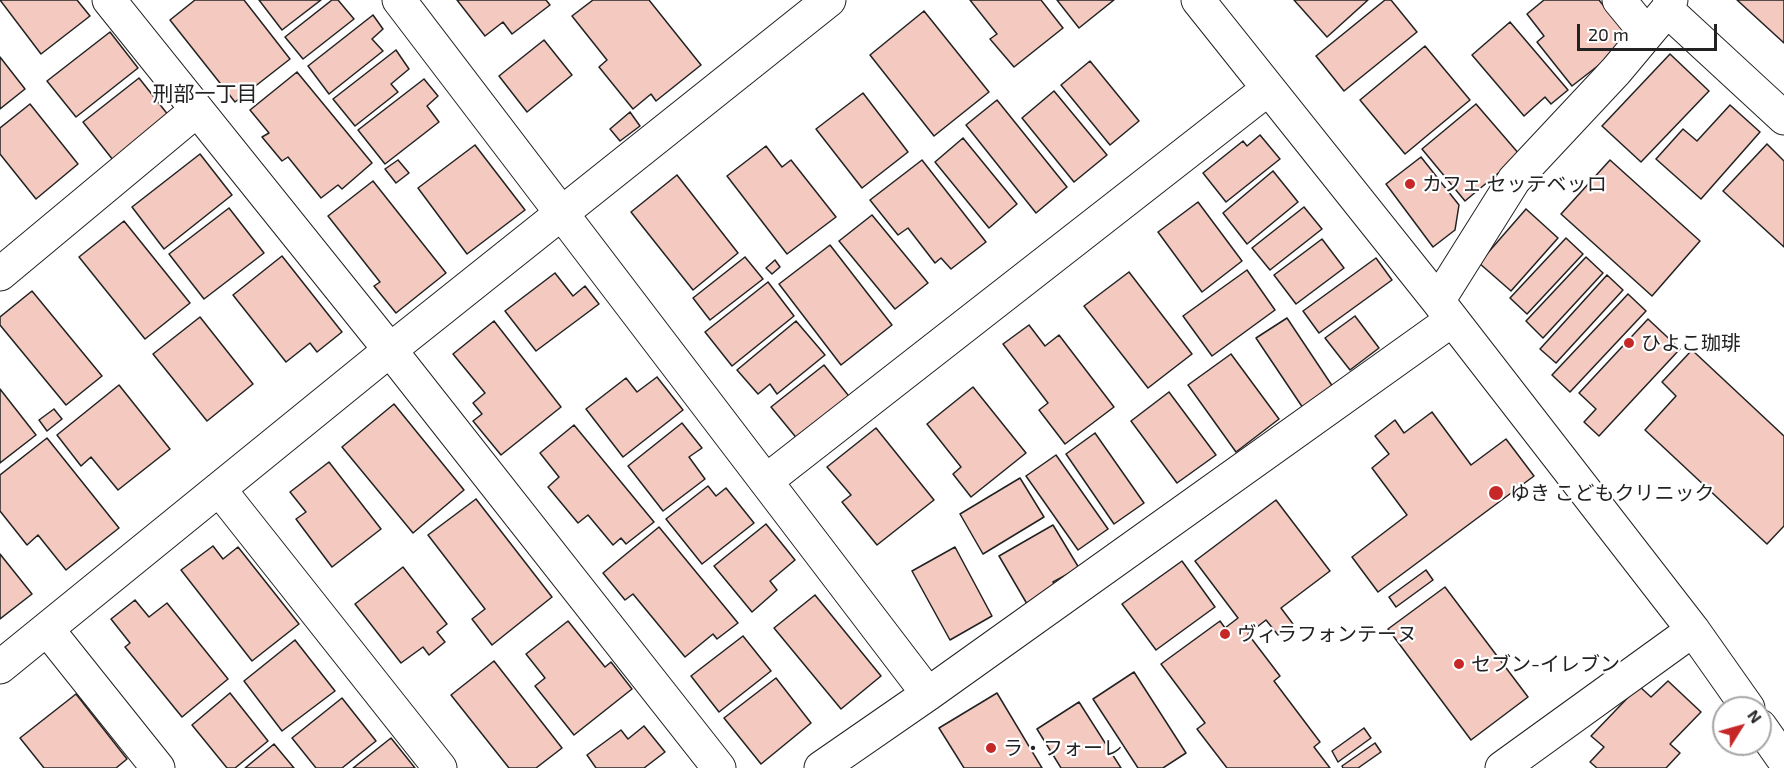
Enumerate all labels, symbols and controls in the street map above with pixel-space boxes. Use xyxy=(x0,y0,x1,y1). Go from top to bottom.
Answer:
scale bar xyxy=(1580,12,1720,50)
text: 20 m xyxy=(1588,23,1629,45)
district label: 刑部一丁目 xyxy=(153,81,257,107)
place label: カフェ セッテベッロ xyxy=(1422,172,1606,196)
marker: カフェ セッテベッロ xyxy=(1403,177,1417,191)
place label: ひよこ珈琲 xyxy=(1641,331,1741,355)
marker: ひよこ珈琲 xyxy=(1622,336,1636,350)
place label: ゆき こどもクリニック xyxy=(1510,481,1714,505)
marker: ゆき こどもクリニック xyxy=(1487,484,1505,502)
place label: ヴィラフォンテーヌ xyxy=(1237,622,1417,646)
marker: ヴィラフォンテーヌ xyxy=(1218,627,1232,641)
place label: セブン-イレブン xyxy=(1471,652,1620,676)
marker: セブン-イレブン xyxy=(1452,657,1466,671)
north arrow xyxy=(1712,696,1772,756)
text: N xyxy=(1744,706,1766,726)
place label: ラ・フォーレ xyxy=(1003,736,1123,760)
marker: ラ・フォーレ xyxy=(984,741,998,755)

